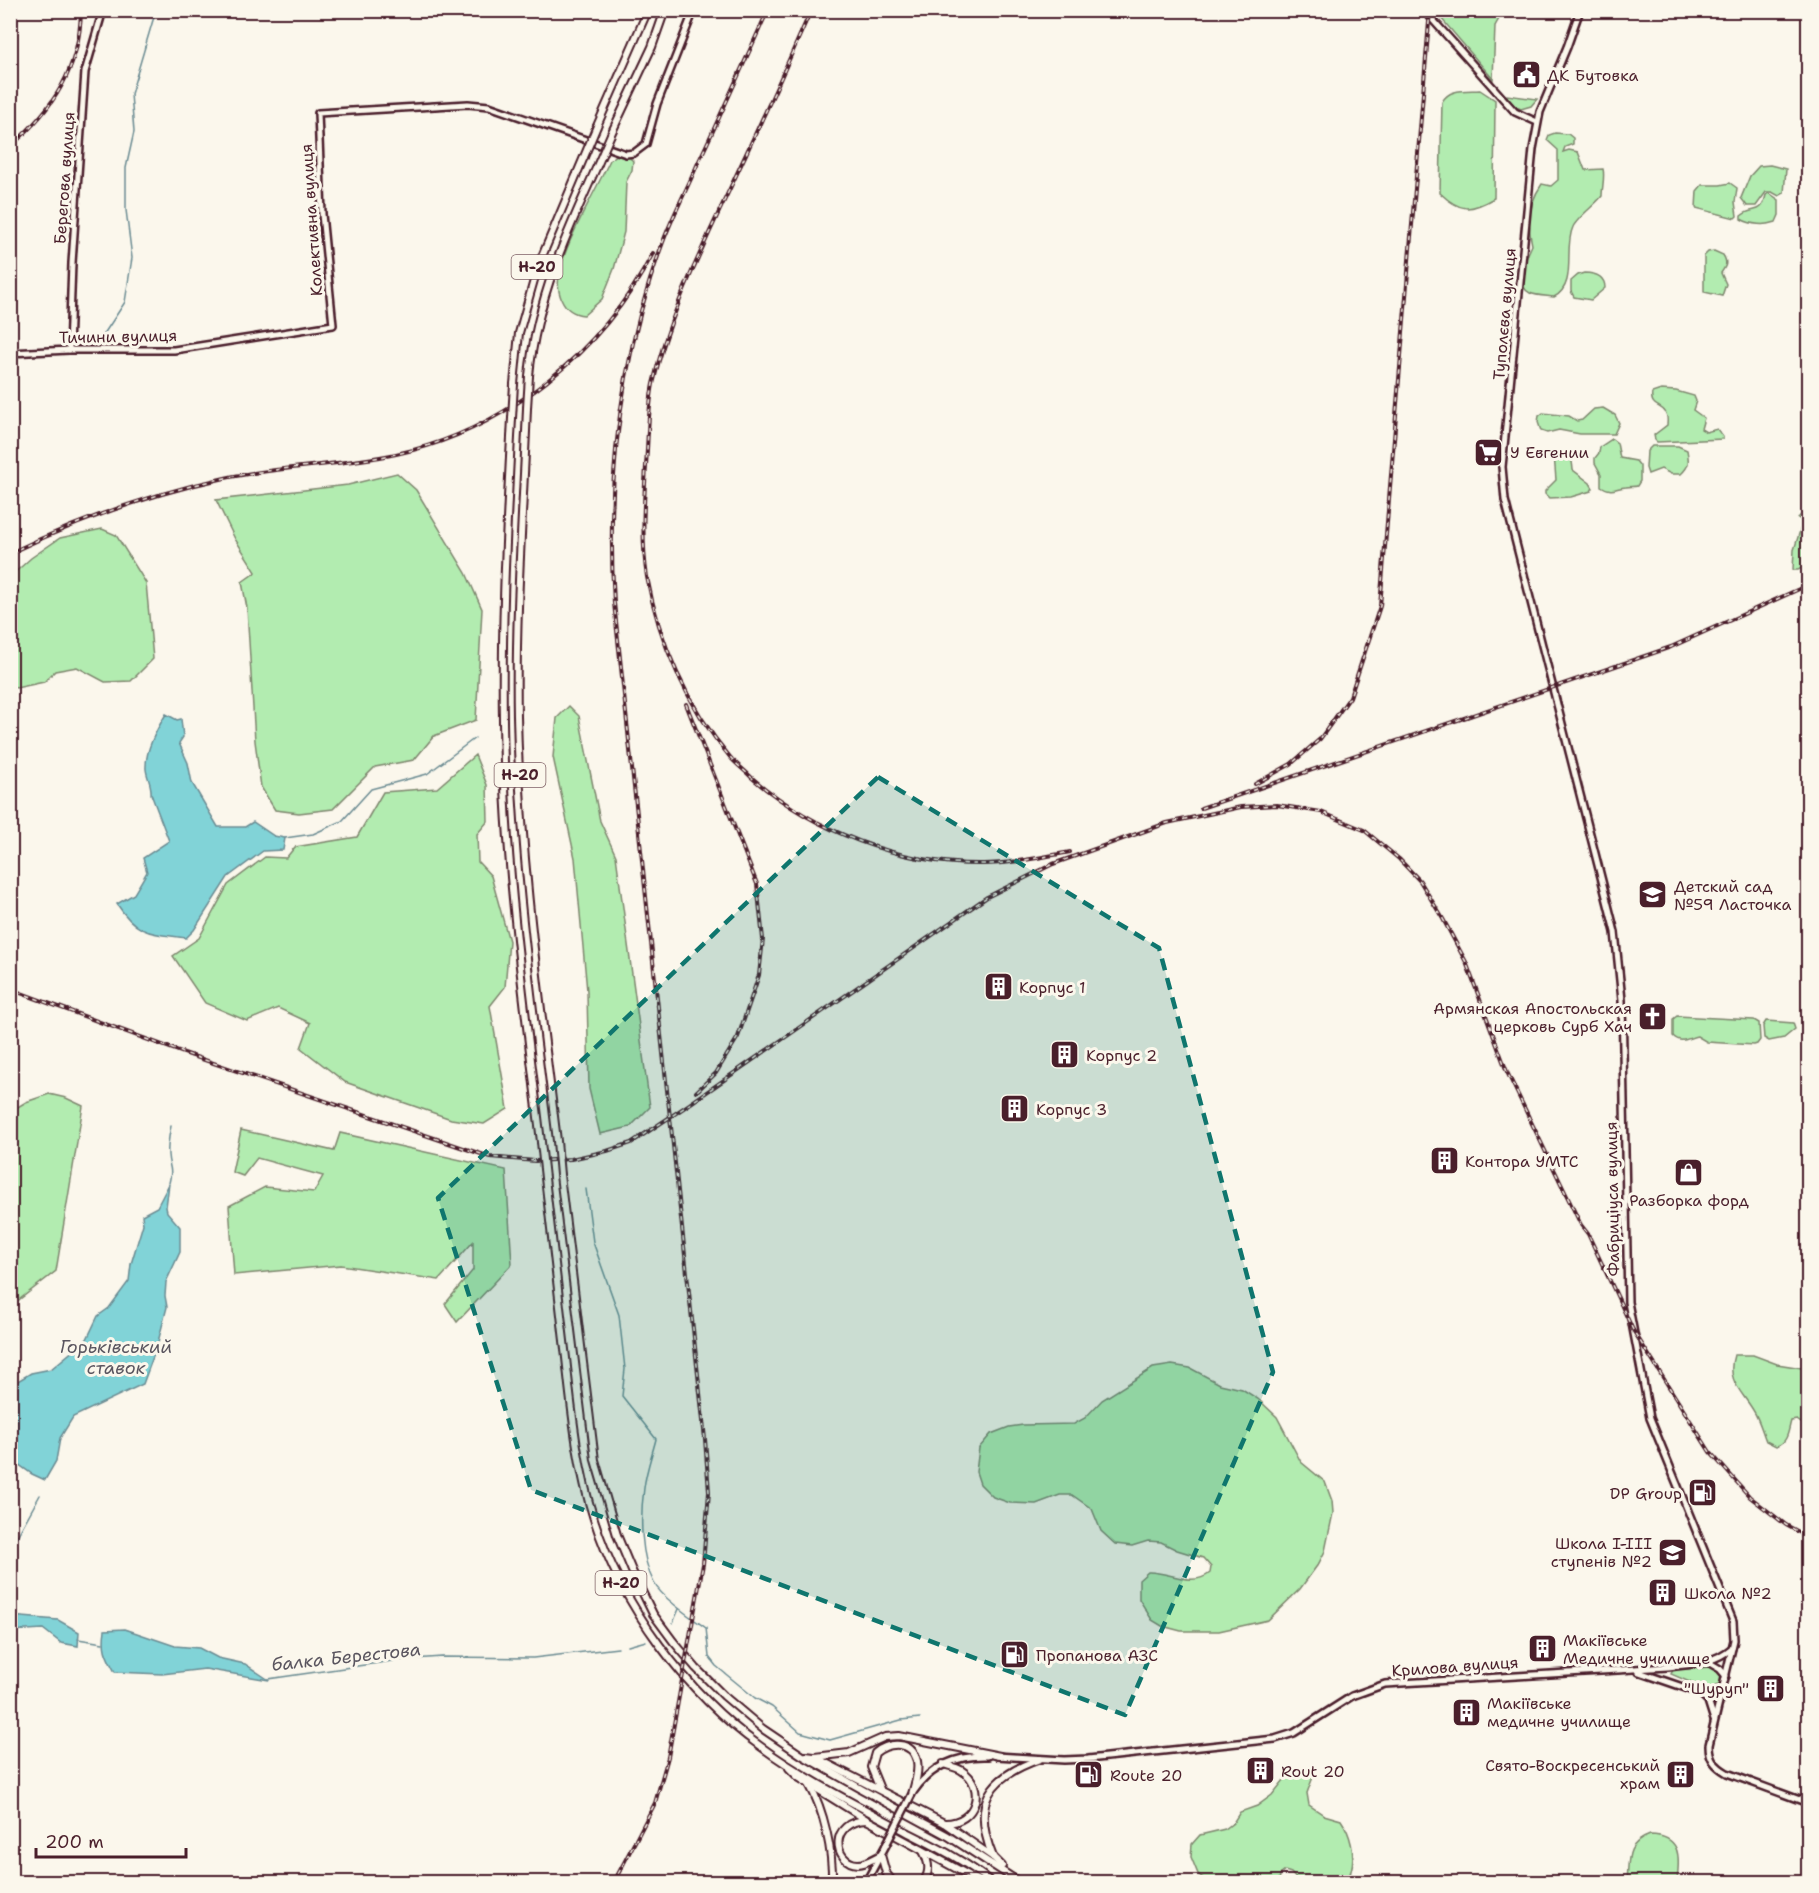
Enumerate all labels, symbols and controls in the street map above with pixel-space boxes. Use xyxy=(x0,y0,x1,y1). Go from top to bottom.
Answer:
public building icon: ДК Бутовка xyxy=(1510,59,1542,91)
place label: ДК Бутовка xyxy=(1547,65,1638,86)
street label: Берегова вулиця xyxy=(49,111,80,245)
street label: Колективна вулиця xyxy=(296,143,327,297)
street label: Туполєва вулиця xyxy=(1488,247,1521,381)
road number: Н-20 xyxy=(512,255,562,279)
street label: Тичини вулиця xyxy=(59,325,177,348)
supermarket icon: У Евгении xyxy=(1473,436,1505,468)
place label: У Евгении xyxy=(1510,442,1589,463)
road number: Н-20 xyxy=(494,763,546,787)
place label: Детский сад №59 Ласточка xyxy=(1674,876,1791,915)
school or university icon: Детский сад №59 Ласточка xyxy=(1637,879,1669,911)
building icon: Корпус 1 xyxy=(982,971,1014,1003)
place label: Корпус 1 xyxy=(1019,977,1086,998)
place label: Армянская Апостольская церковь Сурб Хач xyxy=(1433,998,1632,1037)
church icon: Армянская Апостольская церковь Сурб Хач xyxy=(1637,1001,1669,1033)
building icon: Корпус 2 xyxy=(1049,1039,1081,1071)
place label: Корпус 2 xyxy=(1086,1045,1157,1066)
building icon: Корпус 3 xyxy=(999,1093,1031,1125)
place label: Корпус 3 xyxy=(1036,1099,1107,1120)
street label: Фабриціуса вулиця xyxy=(1601,1121,1624,1277)
building icon: Контора УМТС xyxy=(1428,1145,1460,1177)
place label: Контора УМТС xyxy=(1465,1151,1579,1172)
shop icon: Разборка форд xyxy=(1673,1156,1705,1188)
place label: Разборка форд xyxy=(1629,1190,1749,1211)
water label: Горьківський ставок xyxy=(60,1335,172,1380)
fuel station icon: DP Group xyxy=(1687,1477,1719,1509)
place label: DP Group xyxy=(1610,1483,1682,1504)
place label: Школа I-III ступенів №2 xyxy=(1551,1533,1652,1572)
school or university icon: Школа I-III ступенів №2 xyxy=(1657,1536,1689,1568)
road number: Н-20 xyxy=(596,1571,646,1595)
building icon: Школа №2 xyxy=(1647,1577,1679,1609)
place label: Школа №2 xyxy=(1684,1583,1772,1604)
place label: Макіївське Медичне училище xyxy=(1563,1630,1710,1669)
building icon: Макіївське Медичне училище xyxy=(1526,1633,1558,1665)
water label: балка Берестова xyxy=(270,1637,422,1677)
fuel station icon: Пропанова АЗС xyxy=(999,1639,1031,1671)
place label: Пропанова АЗС xyxy=(1036,1645,1158,1666)
street label: Крилова вулиця xyxy=(1391,1652,1519,1681)
building icon: "Шуруп" xyxy=(1754,1672,1786,1704)
place label: "Шуруп" xyxy=(1684,1678,1749,1699)
place label: Макіївське медичне училище xyxy=(1487,1693,1631,1732)
building icon: Макіївське медичне училище xyxy=(1450,1696,1482,1728)
building icon: Rout 20 xyxy=(1244,1755,1276,1787)
place label: Свято-Воскресенський храм xyxy=(1485,1755,1660,1794)
building icon: Свято-Воскресенський храм xyxy=(1665,1758,1697,1790)
fuel station icon: Route 20 xyxy=(1073,1759,1105,1791)
place label: Rout 20 xyxy=(1281,1761,1345,1782)
place label: Route 20 xyxy=(1110,1765,1182,1786)
scale bar xyxy=(36,1821,186,1859)
text: 200 m xyxy=(45,1830,104,1854)

